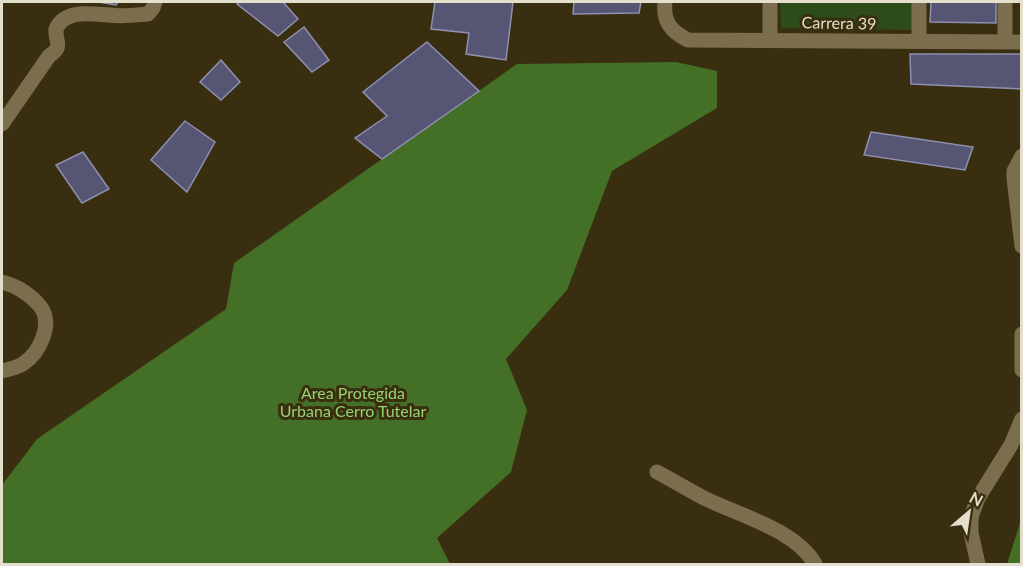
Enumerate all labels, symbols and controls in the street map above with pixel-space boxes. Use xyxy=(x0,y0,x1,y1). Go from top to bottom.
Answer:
street label: Carrera 39 xyxy=(801,12,877,33)
park label: Area Protegida Urbana Cerro Tutelar xyxy=(280,383,426,420)
north arrow xyxy=(939,482,999,542)
text: N xyxy=(967,487,987,510)

